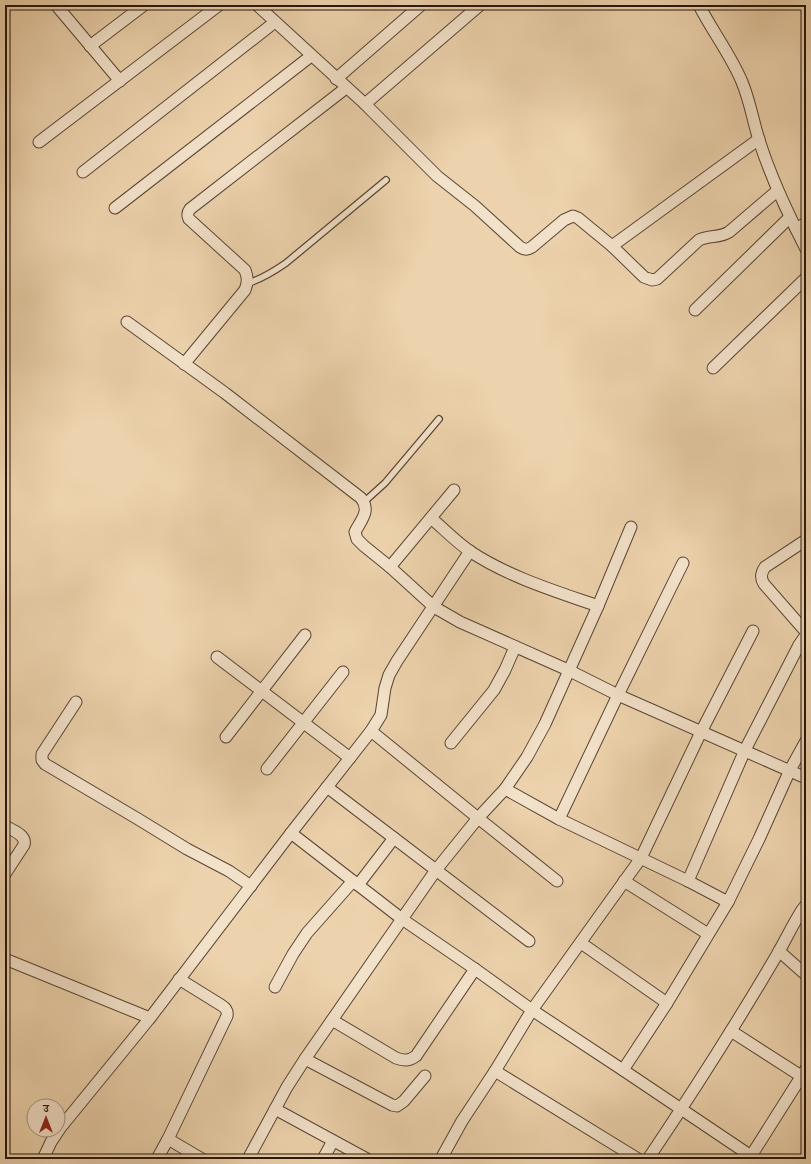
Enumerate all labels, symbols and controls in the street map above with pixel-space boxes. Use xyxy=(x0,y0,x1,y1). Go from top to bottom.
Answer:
north arrow xyxy=(26,1098,66,1138)
text: उ xyxy=(42,1101,50,1117)

